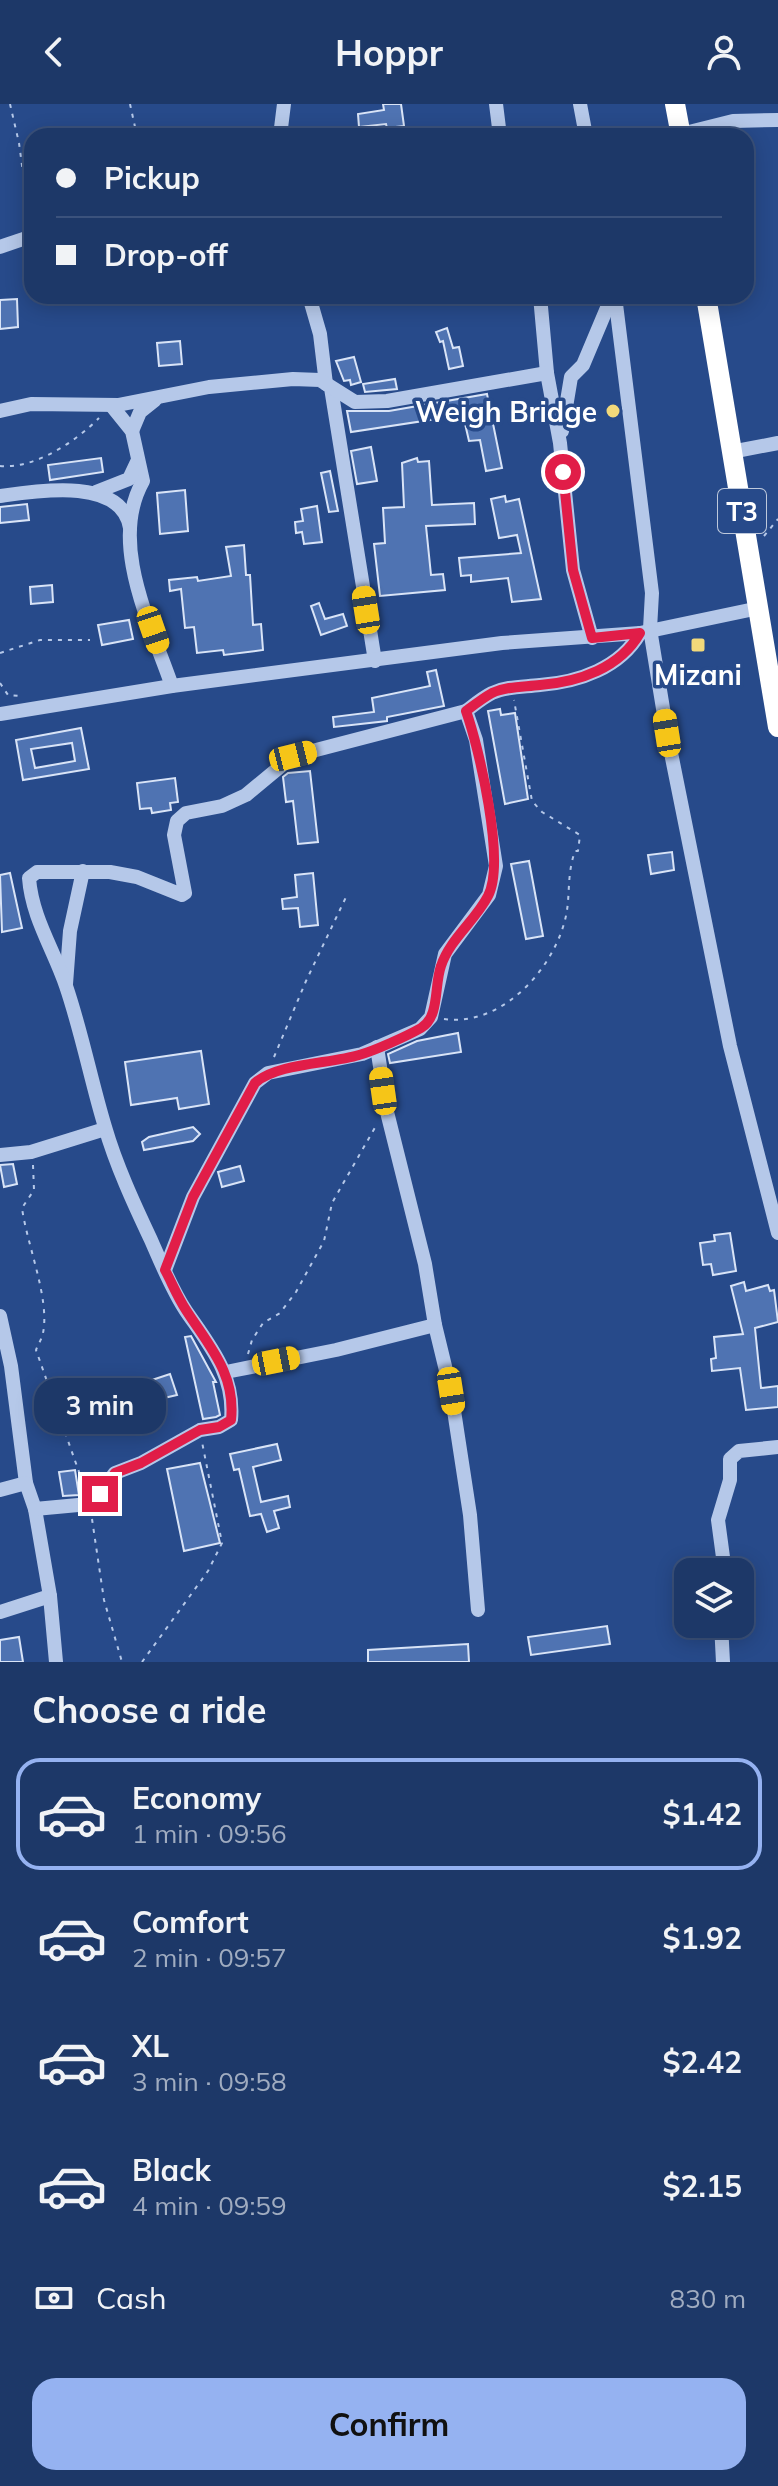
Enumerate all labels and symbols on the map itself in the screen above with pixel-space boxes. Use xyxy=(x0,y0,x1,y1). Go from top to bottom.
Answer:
place label: Weigh Bridge xyxy=(415,394,597,429)
marker: Weigh Bridge xyxy=(604,402,622,420)
route start xyxy=(545,454,581,490)
road number: T3 xyxy=(718,489,766,533)
car xyxy=(350,584,382,636)
car xyxy=(134,603,172,657)
marker: Mizani xyxy=(689,636,707,654)
place label: Mizani xyxy=(654,657,742,692)
car xyxy=(651,707,683,759)
car xyxy=(267,739,319,773)
car xyxy=(368,1066,398,1116)
car xyxy=(250,1345,302,1377)
car xyxy=(435,1365,467,1417)
callout: 3 min xyxy=(34,1378,166,1434)
route end xyxy=(82,1476,118,1512)

